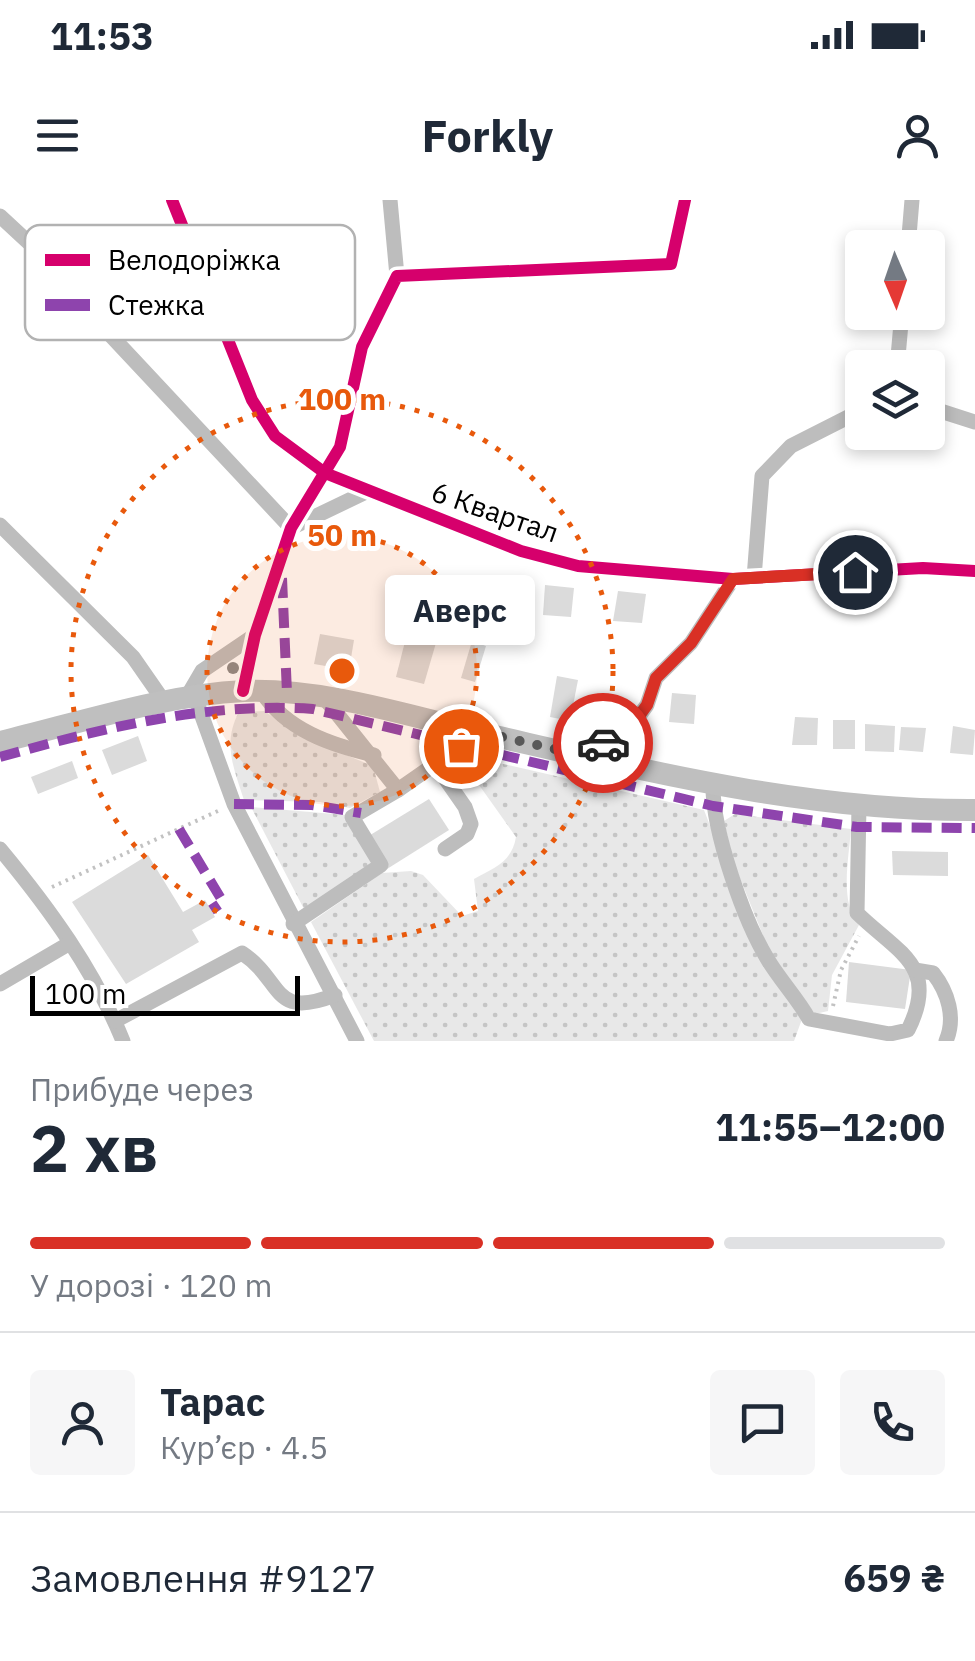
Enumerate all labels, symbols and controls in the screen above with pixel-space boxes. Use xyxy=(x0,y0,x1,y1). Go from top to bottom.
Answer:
text: 11:53 xyxy=(50,11,154,60)
text: Forkly xyxy=(422,106,553,164)
icon: menu xyxy=(30,108,85,163)
icon: person xyxy=(890,108,945,163)
legend xyxy=(25,225,355,340)
north arrow xyxy=(845,230,945,330)
map controls xyxy=(845,230,945,450)
text: Велодоріжка xyxy=(108,241,280,278)
text: Стежка xyxy=(108,286,205,323)
button: layers xyxy=(845,350,945,450)
text: 100 m xyxy=(298,379,386,418)
street label: 6 Квартал xyxy=(427,473,564,550)
text: 50 m xyxy=(307,515,377,554)
pin xyxy=(813,530,898,615)
icon: home xyxy=(828,545,883,600)
callout: Аверс xyxy=(386,576,536,646)
text: Аверс xyxy=(413,589,507,631)
centre of rings xyxy=(324,653,360,689)
courier xyxy=(553,693,653,793)
pin xyxy=(419,704,504,789)
icon: car xyxy=(576,716,631,771)
icon: bag xyxy=(434,719,489,774)
scale bar xyxy=(30,971,300,1016)
text: 100 m xyxy=(45,975,126,1012)
text: Прибуде через xyxy=(30,1068,254,1110)
text: 11:55–12:00 xyxy=(715,1102,945,1151)
text: 2 хв xyxy=(30,1105,158,1190)
text: У дорозі · 120 m xyxy=(30,1264,273,1306)
button: person xyxy=(30,1370,135,1475)
button: chat xyxy=(710,1370,815,1475)
button: phone xyxy=(840,1370,945,1475)
text: Тарас xyxy=(160,1377,265,1426)
text: Кур’єр · 4.5 xyxy=(160,1426,328,1468)
text: Замовлення #9127 xyxy=(30,1553,376,1602)
text: 659 ₴ xyxy=(843,1553,945,1602)

